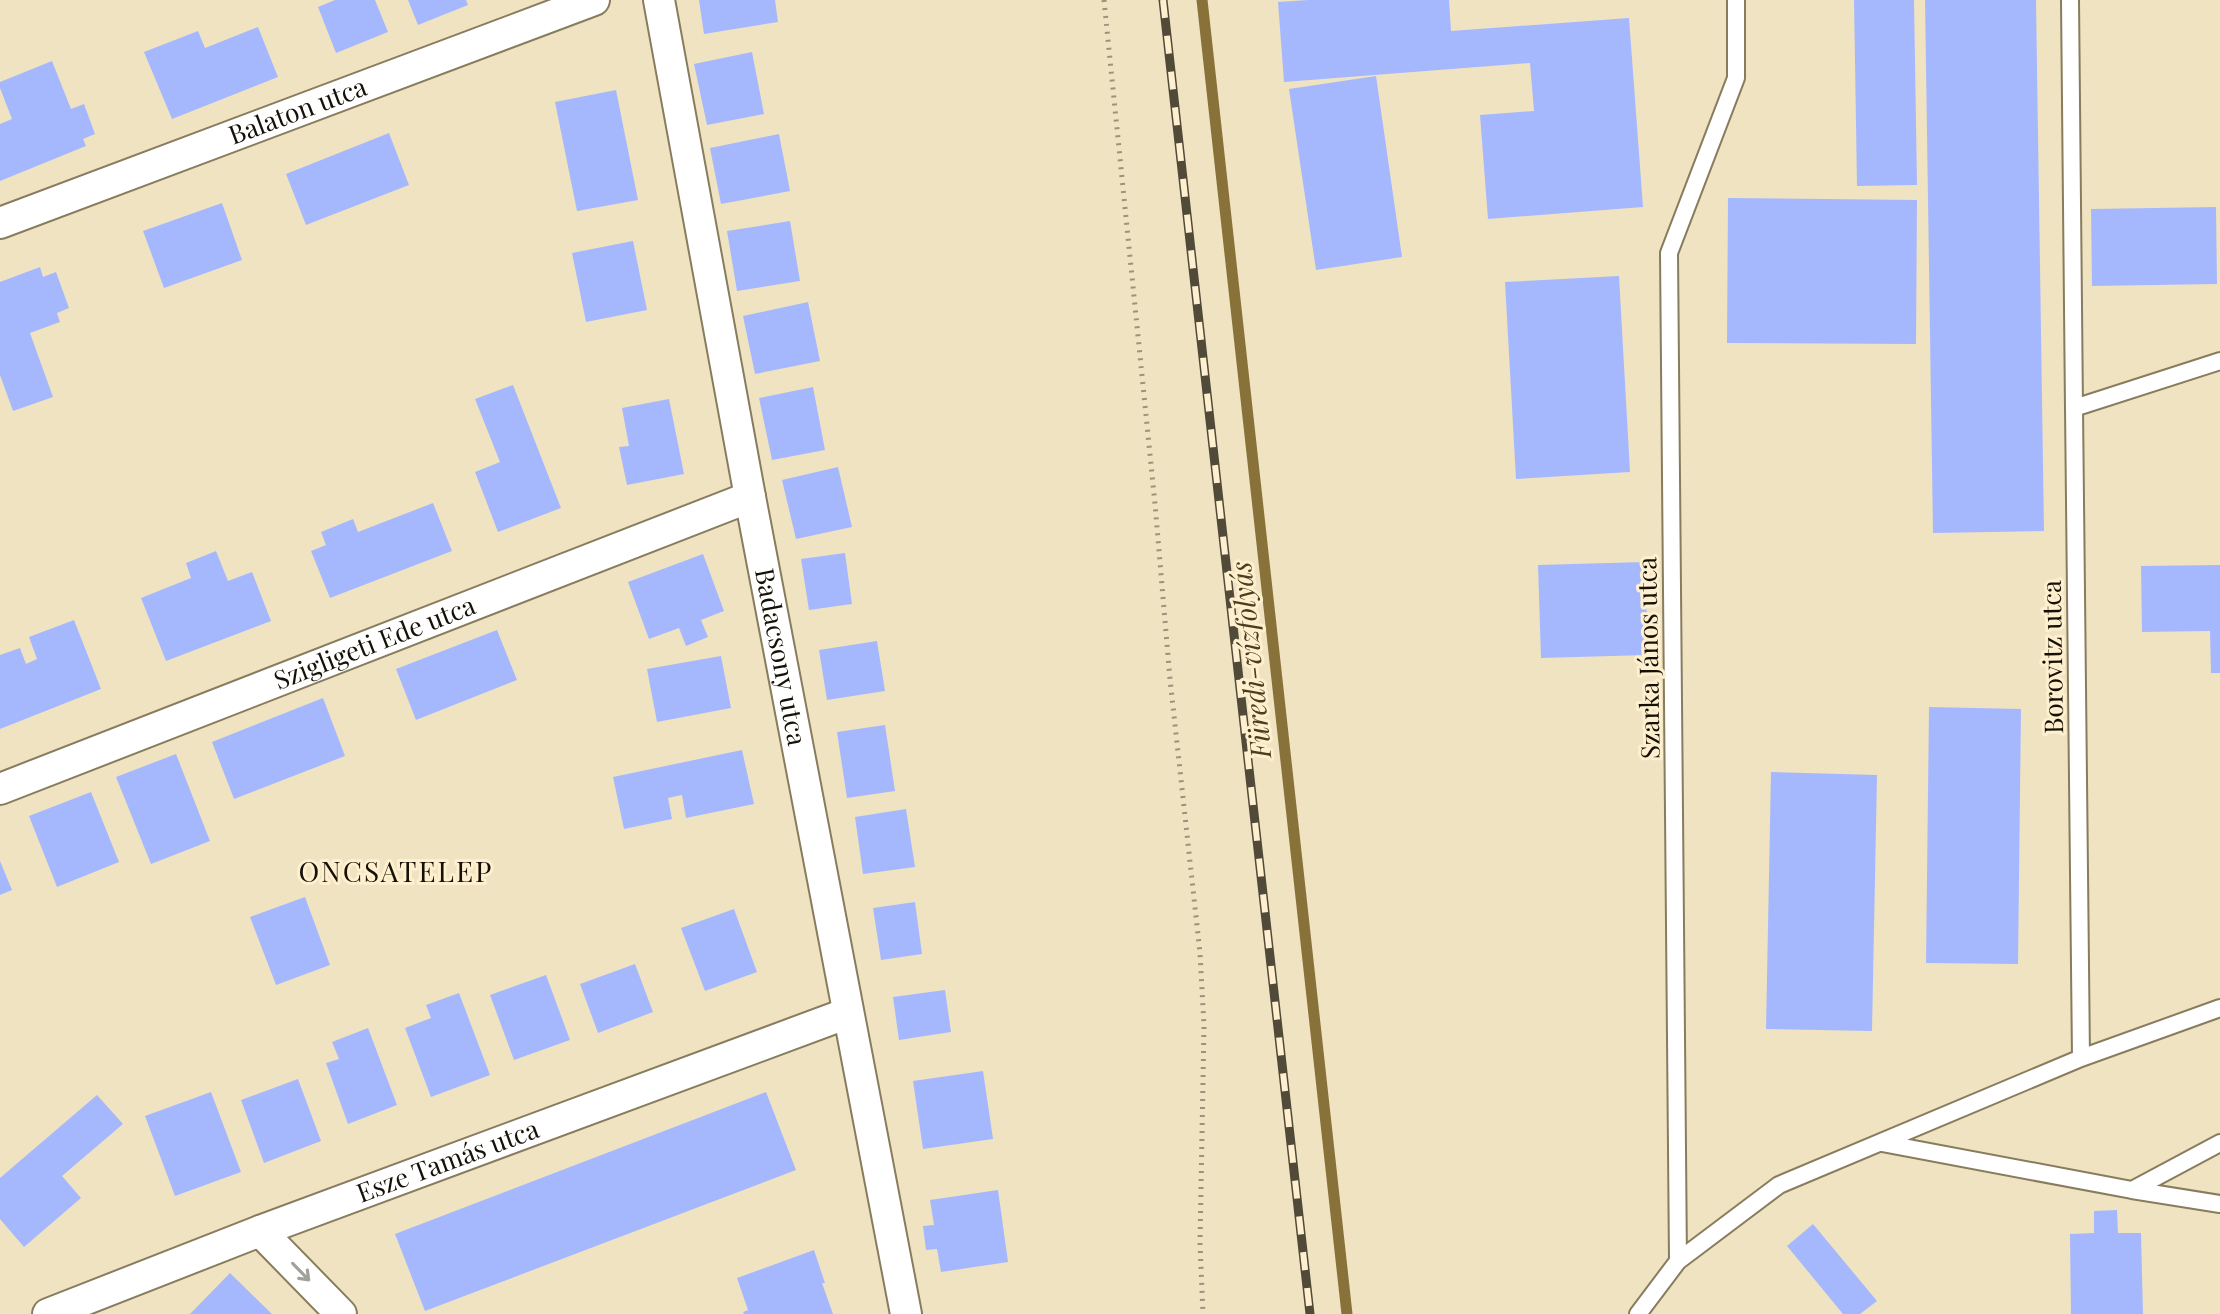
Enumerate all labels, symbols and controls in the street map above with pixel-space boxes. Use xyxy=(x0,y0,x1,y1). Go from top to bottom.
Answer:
street label: Balaton utca xyxy=(223,68,371,152)
street label: Szarka János utca xyxy=(1628,557,1667,759)
water label: Füredi-vízfolyás xyxy=(1221,560,1278,761)
street label: Badacsony utca xyxy=(748,565,816,748)
street label: Borovitz utca xyxy=(2033,580,2070,734)
street label: Szigligeti Ede utca xyxy=(268,587,480,697)
district label: ONCSATELEP xyxy=(299,852,493,889)
street label: Esze Tamás utca xyxy=(351,1110,543,1210)
one-way arrow xyxy=(291,1262,310,1282)

